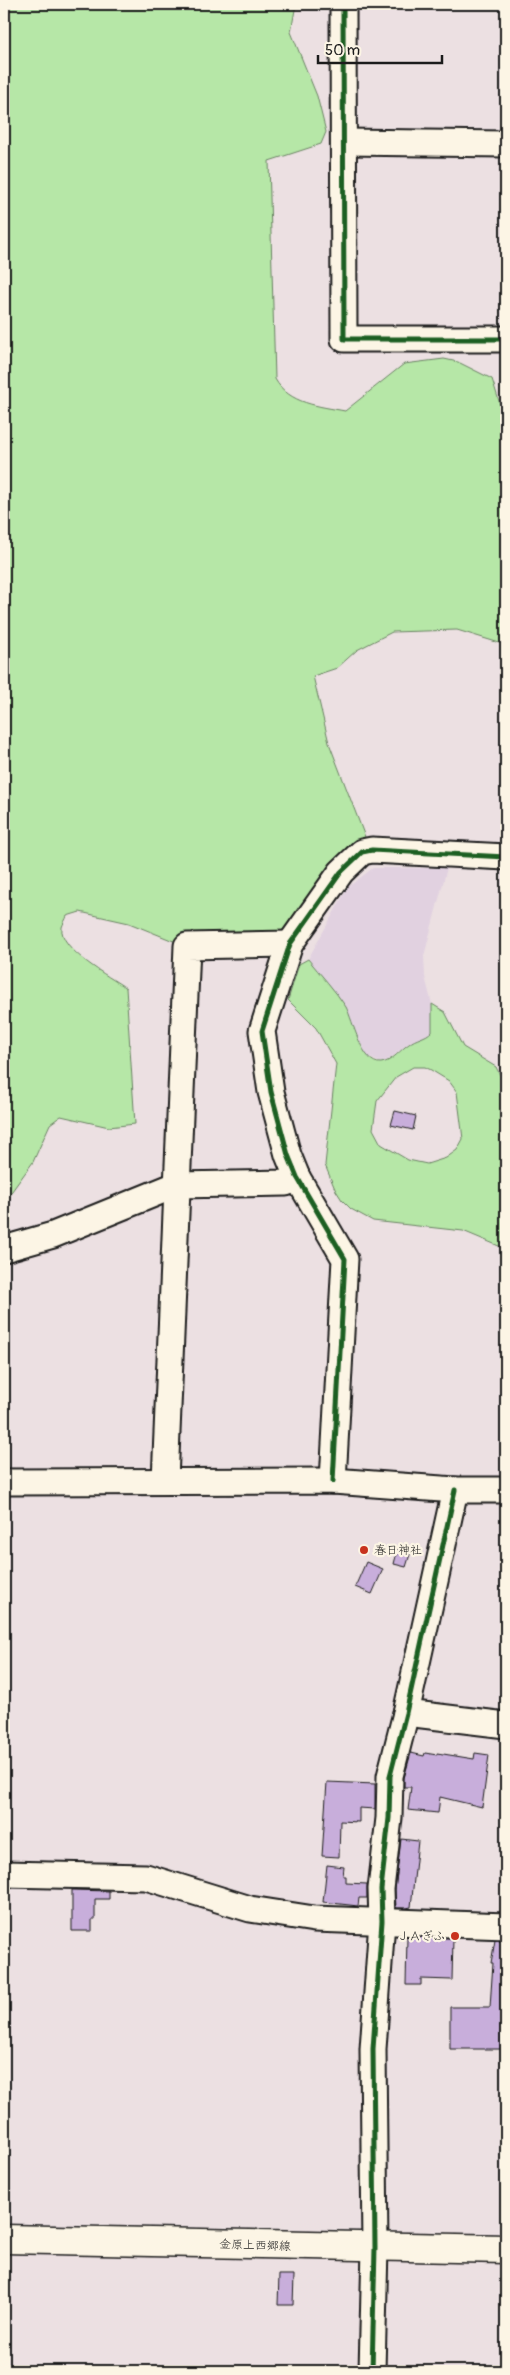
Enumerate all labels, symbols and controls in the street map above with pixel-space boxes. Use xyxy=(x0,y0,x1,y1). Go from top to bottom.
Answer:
scale bar xyxy=(318,32,441,64)
text: 50 m xyxy=(325,41,360,60)
place label: 春日神社 xyxy=(374,1543,422,1558)
marker: 春日神社 xyxy=(358,1544,370,1556)
place label: ＪＡぎふ xyxy=(397,1929,445,1944)
marker: ＪＡぎふ xyxy=(449,1930,461,1942)
street label: 金原上西郷線 xyxy=(219,2237,291,2254)

